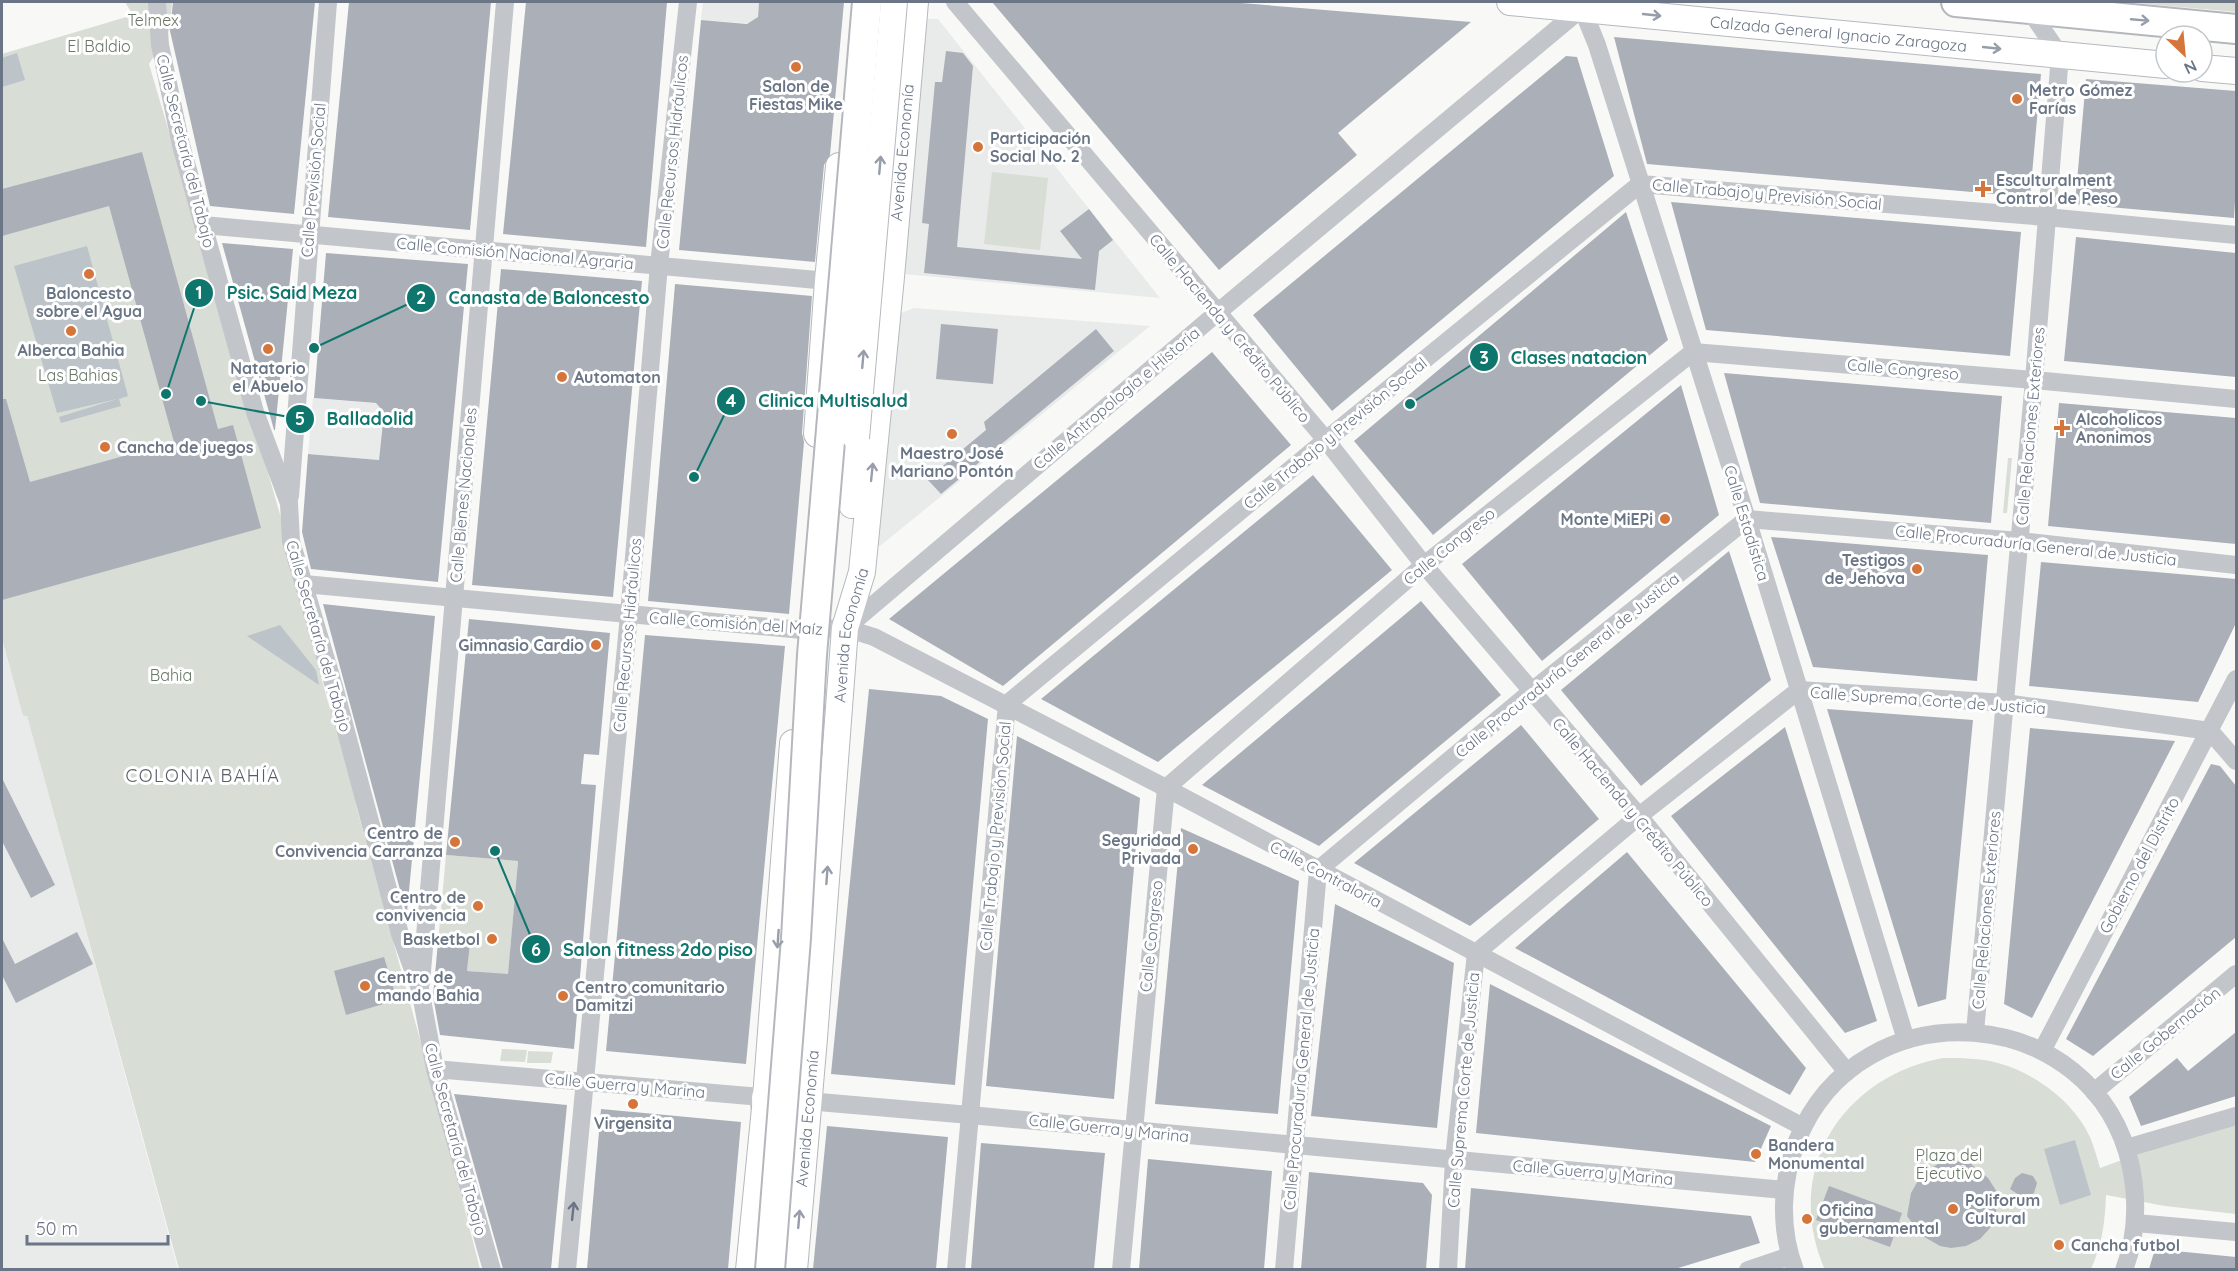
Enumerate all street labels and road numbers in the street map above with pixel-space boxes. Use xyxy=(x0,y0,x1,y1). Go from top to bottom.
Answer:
street label: Calzada General Ignacio Zaragoza xyxy=(1709,11,1968,56)
street label: Calle Secretaría del Tabajo xyxy=(152,52,220,250)
street label: Calle Recursos Hidráulicos xyxy=(652,54,692,250)
street label: Avenida Economía xyxy=(886,83,918,222)
street label: Calle Previsión Social xyxy=(296,102,330,258)
street label: Calle Trabajo y Previsión Social xyxy=(1651,174,1883,214)
street label: Calle Hacienda y Crédito Público xyxy=(1145,230,1315,426)
street label: Calle Comisión Nacional Agraria xyxy=(396,233,634,273)
street label: Calle Antropología e Historia xyxy=(1029,322,1203,474)
street label: Calle Relaciones Exteriores xyxy=(2011,326,2049,526)
street label: Calle Trabajo y Previsión Social xyxy=(1239,353,1431,513)
street label: Calle Congreso xyxy=(1846,354,1960,384)
street label: Calle Bienes Nacionales xyxy=(445,407,481,583)
street label: Calle Estadística xyxy=(1720,463,1774,583)
street label: Calle Congreso xyxy=(1399,503,1499,589)
street label: Calle Procuraduría General de Justicia xyxy=(1894,520,2178,570)
street label: Calle Recursos Hidráulicos xyxy=(609,537,645,733)
street label: Calle Secretaría del Tabajo xyxy=(282,538,356,734)
street label: Avenida Economía xyxy=(829,565,873,703)
street label: Calle Procuraduría General de Justicia xyxy=(1451,568,1683,762)
street label: Calle Comisión del Maíz xyxy=(649,607,823,639)
street label: Calle Suprema Corte de Justicia xyxy=(1809,682,2047,718)
street label: Calle Hacienda y Crédito Público xyxy=(1548,714,1718,910)
street label: Calle Trabajo y Previsión Social xyxy=(975,720,1015,952)
street label: Gobierno del Distrito xyxy=(2095,793,2183,937)
street label: Calle Relaciones Exteriores xyxy=(1967,810,2005,1010)
street label: Calle Contraloria xyxy=(1267,836,1385,912)
street label: Calle Congreso xyxy=(1135,879,1167,993)
street label: Calle Procuraduría General de Justicia xyxy=(1279,927,1323,1211)
street label: Calle Suprema Corte de Justicia xyxy=(1443,971,1483,1209)
street label: Calle Gobernación xyxy=(2106,982,2224,1084)
street label: Calle Secretaría del Tabajo xyxy=(421,1040,491,1238)
street label: Avenida Economía xyxy=(791,1049,823,1188)
street label: Calle Guerra y Marina xyxy=(544,1068,706,1102)
street label: Calle Guerra y Marina xyxy=(1028,1110,1190,1146)
street label: Calle Guerra y Marina xyxy=(1512,1155,1674,1189)

